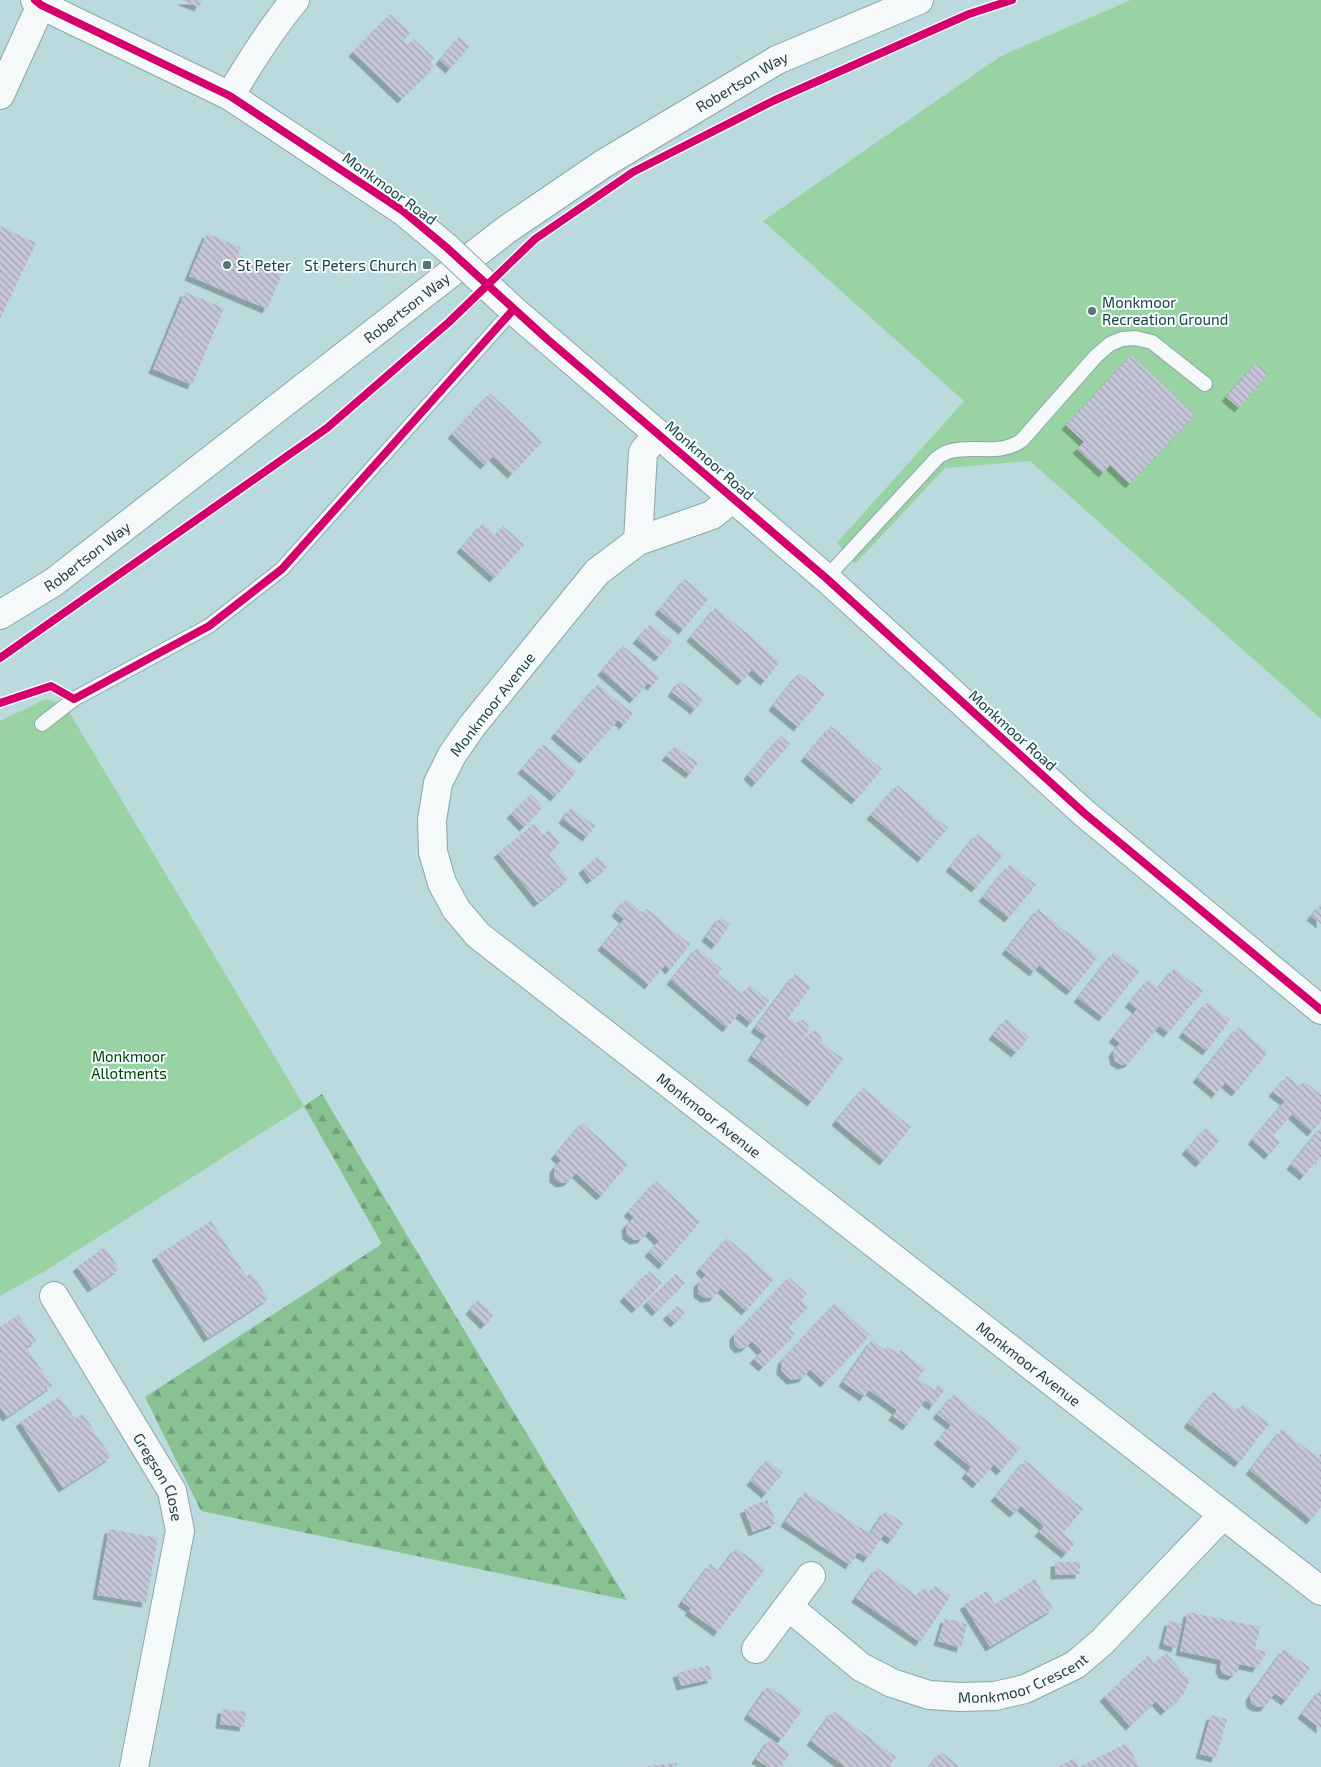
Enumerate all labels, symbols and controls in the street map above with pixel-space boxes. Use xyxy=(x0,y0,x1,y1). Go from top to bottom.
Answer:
street label: Robertson Way xyxy=(692,47,791,116)
street label: Monkmoor Road xyxy=(339,148,441,228)
place label: St Peter xyxy=(237,256,291,274)
place label: St Peters Church xyxy=(304,256,417,274)
marker: St Peter xyxy=(221,259,233,271)
marker: St Peters Church xyxy=(421,259,433,271)
street label: Robertson Way xyxy=(360,268,453,347)
place label: Monkmoor Recreation Ground xyxy=(1102,293,1228,328)
marker: Monkmoor Recreation Ground xyxy=(1086,305,1098,317)
street label: Monkmoor Road xyxy=(662,417,758,503)
street label: Robertson Way xyxy=(40,517,134,595)
street label: Monkmoor Avenue xyxy=(446,648,538,760)
street label: Monkmoor Road xyxy=(965,686,1061,774)
park label: Monkmoor Allotments xyxy=(91,1047,167,1082)
street label: Monkmoor Avenue xyxy=(653,1069,765,1161)
street label: Monkmoor Avenue xyxy=(973,1317,1085,1410)
street label: Gregson Close xyxy=(130,1429,187,1523)
street label: Monkmoor Crescent xyxy=(958,1649,1091,1706)

